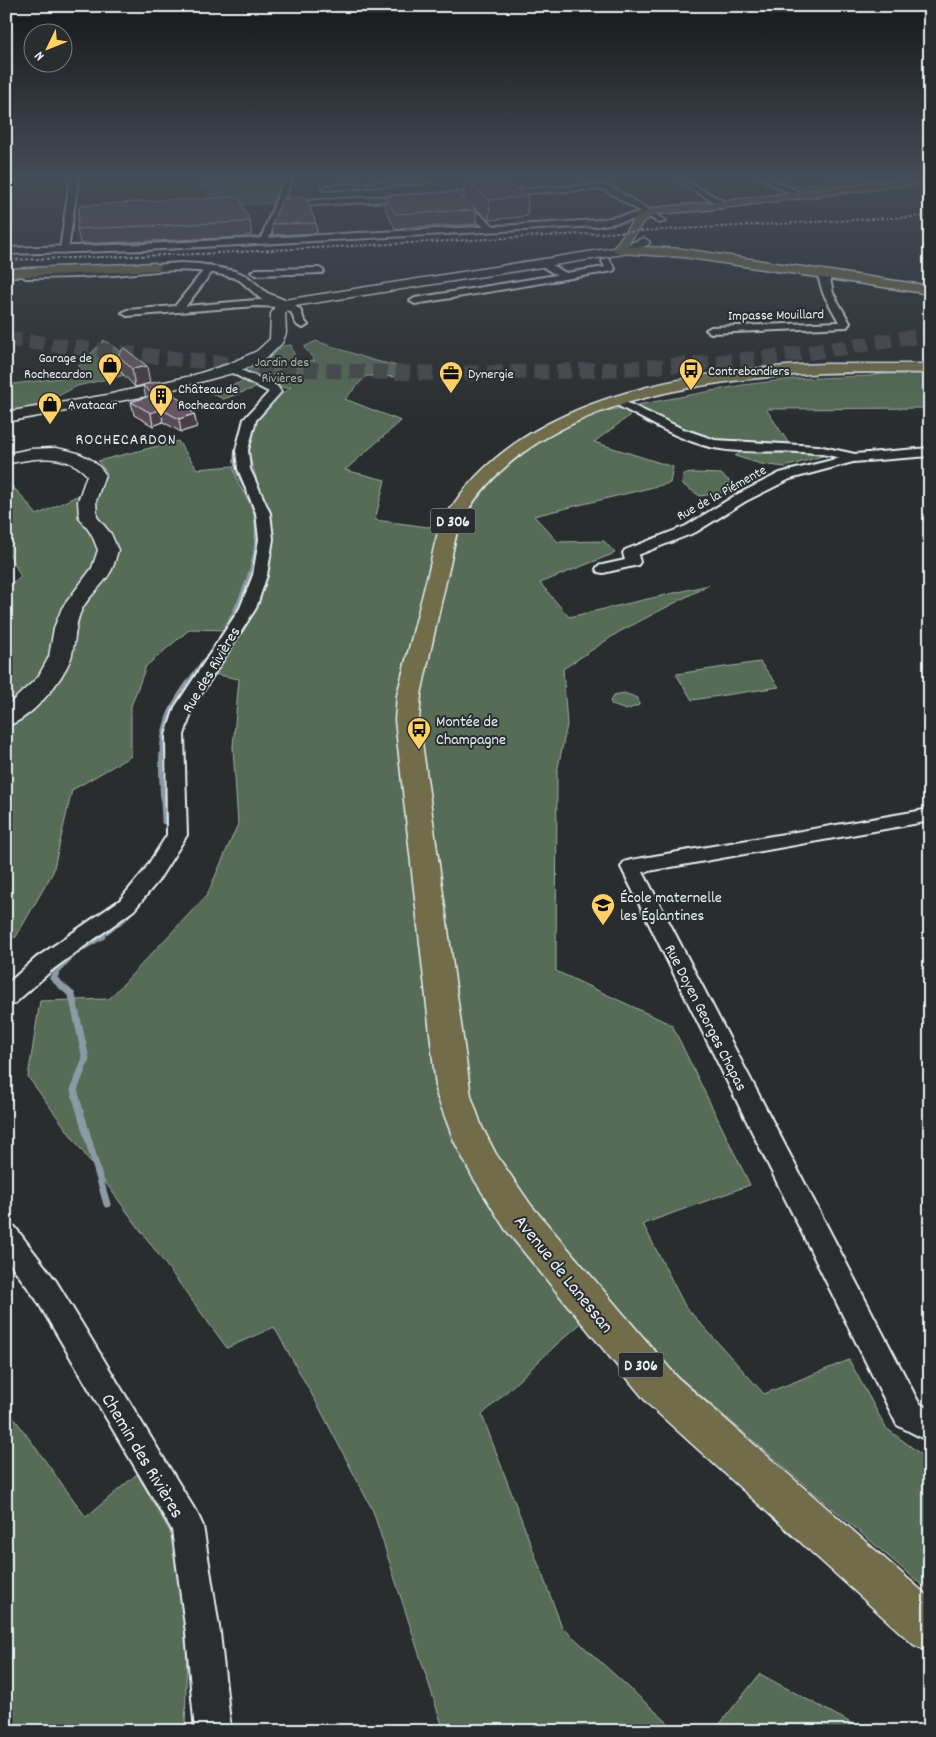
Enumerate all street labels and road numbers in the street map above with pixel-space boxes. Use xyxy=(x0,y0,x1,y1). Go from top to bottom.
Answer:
street label: Impasse Mouillard xyxy=(728,305,824,327)
street label: Rue de la Piémente xyxy=(673,461,770,527)
road number: D 306 xyxy=(430,508,476,534)
street label: Rue des Rivières xyxy=(177,622,247,718)
street label: Rue Doyen Georges Chapas xyxy=(658,941,752,1096)
street label: Avenue de Lanessan xyxy=(506,1210,619,1340)
road number: D 306 xyxy=(618,1352,664,1378)
street label: Chemin des Rivières xyxy=(93,1389,189,1524)

